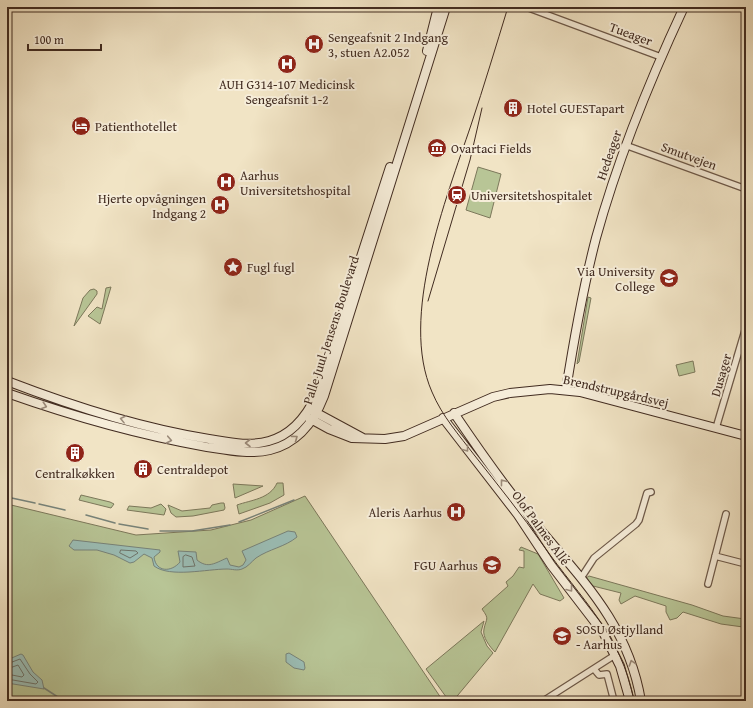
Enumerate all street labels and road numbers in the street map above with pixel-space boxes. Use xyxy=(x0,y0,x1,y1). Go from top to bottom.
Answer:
street label: Tueager xyxy=(607,17,656,51)
street label: Hedeager xyxy=(592,127,627,183)
street label: Smutvejen xyxy=(659,137,720,175)
street label: Palle Juul-Jensens Boulevard xyxy=(298,253,364,407)
street label: Dusager xyxy=(706,351,736,399)
street label: Brendstrupgårdsvej xyxy=(561,370,671,412)
street label: Olof Palmes Allé xyxy=(507,487,575,569)

